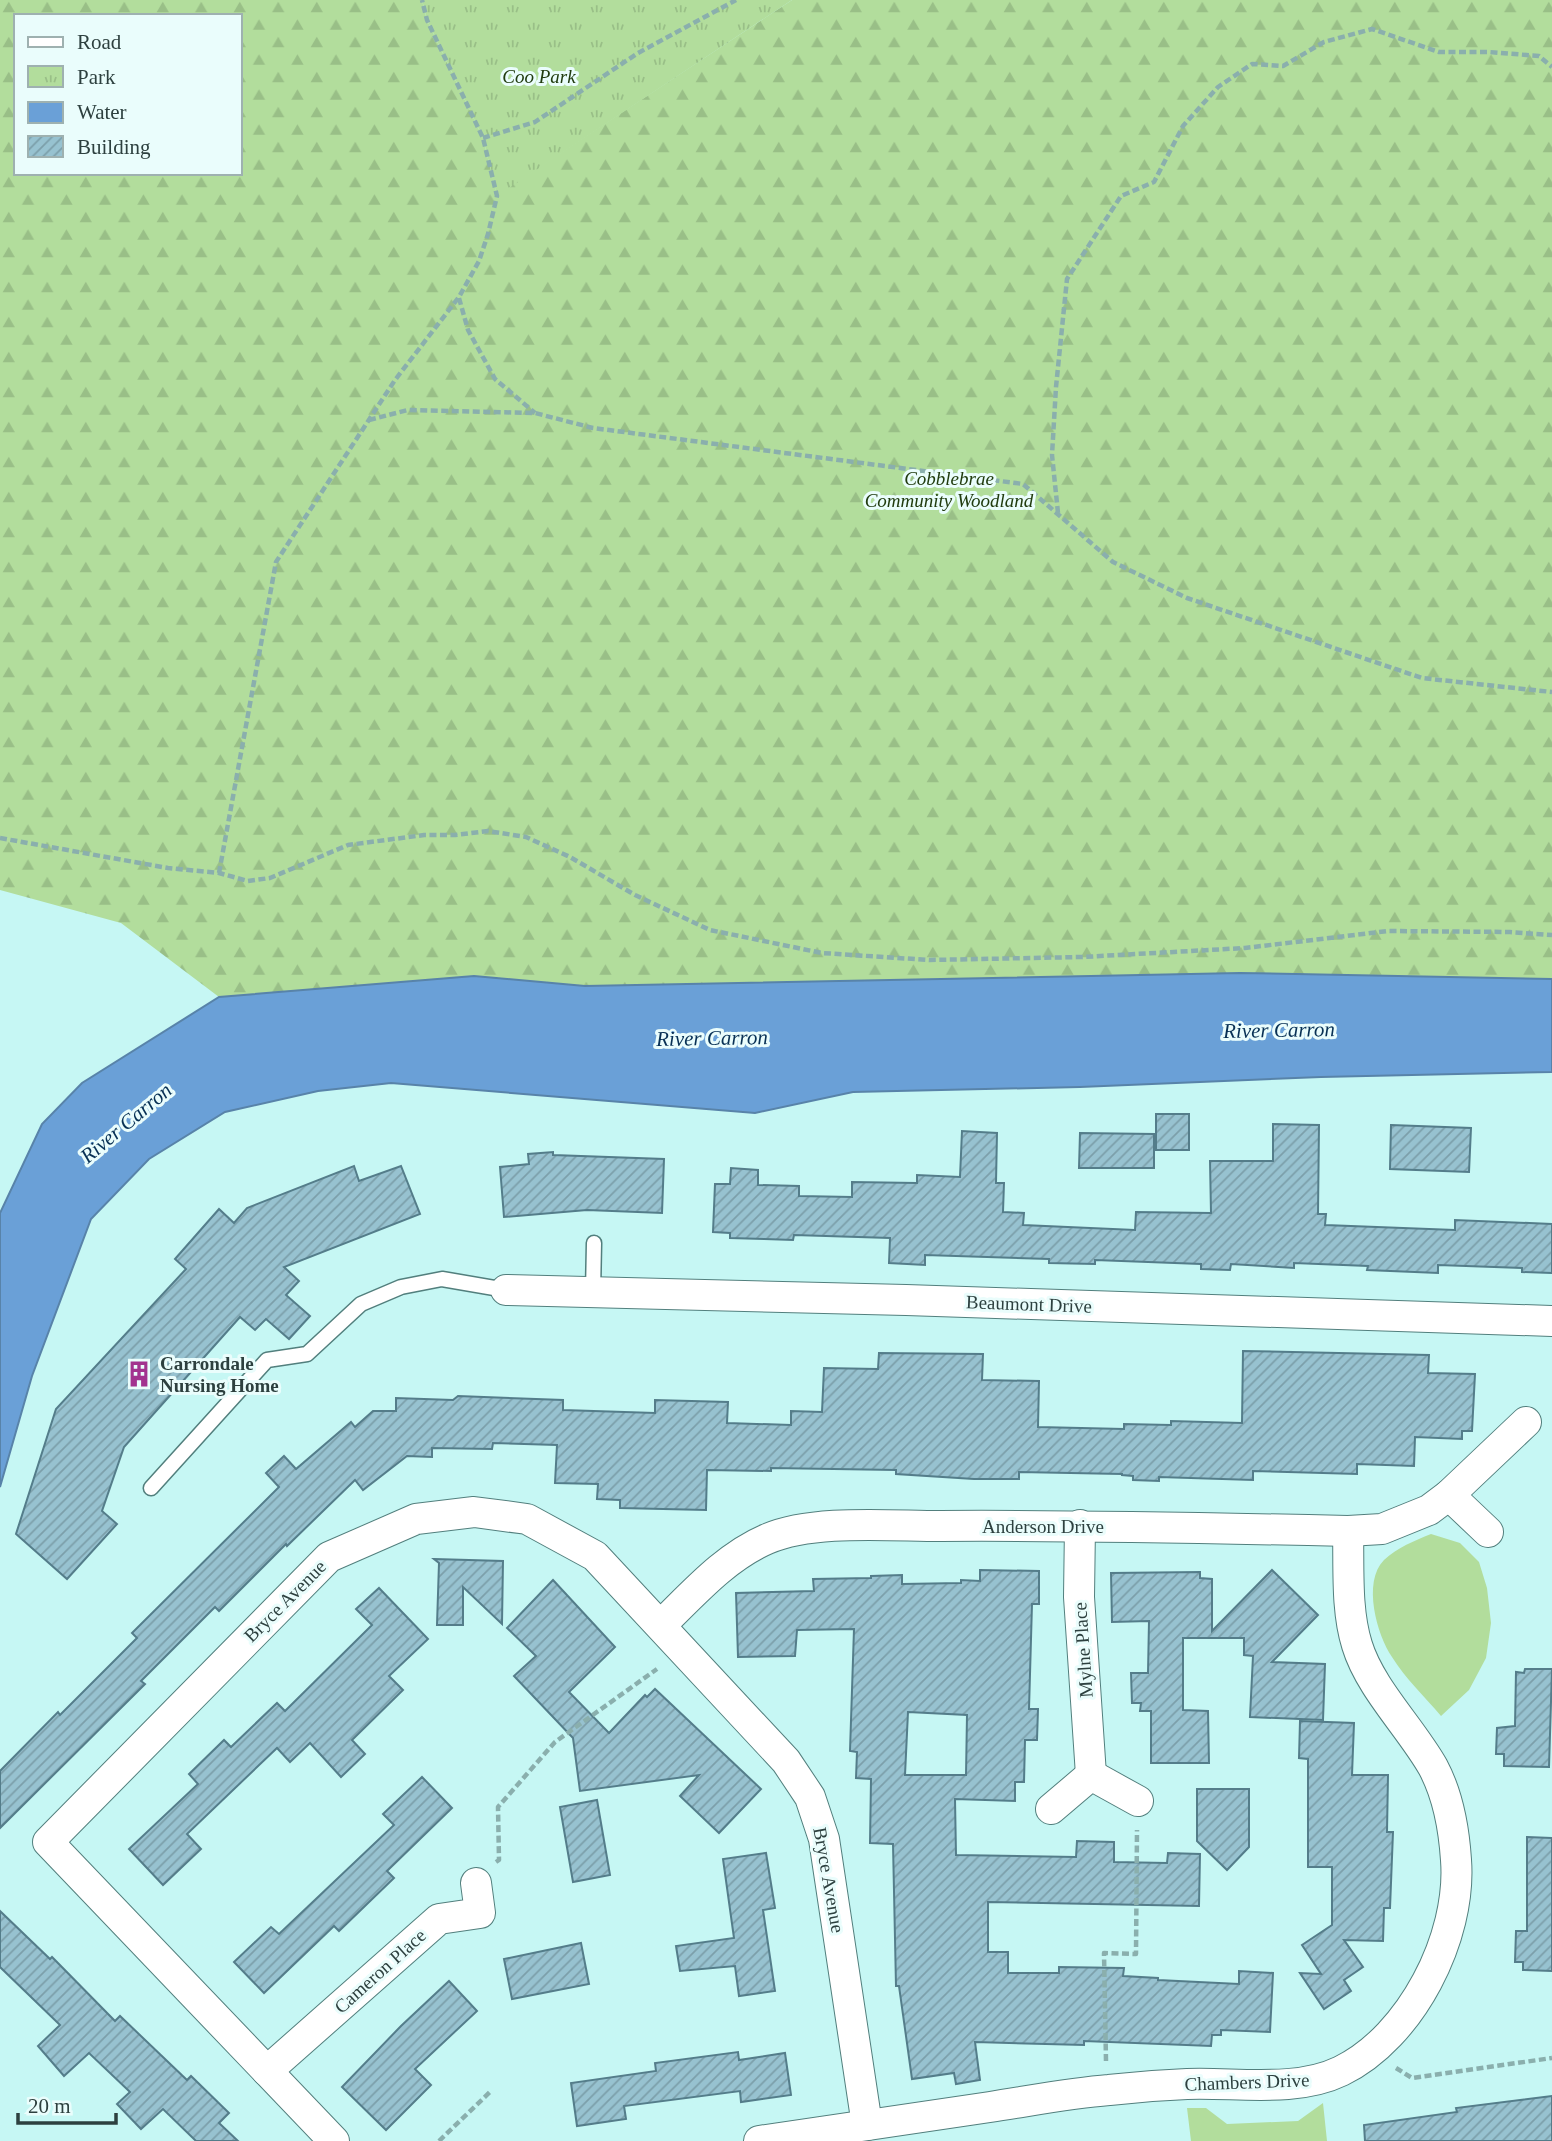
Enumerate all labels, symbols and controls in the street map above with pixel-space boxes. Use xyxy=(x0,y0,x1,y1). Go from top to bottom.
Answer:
legend xyxy=(14,14,242,175)
text: Road xyxy=(77,30,122,54)
text: Park xyxy=(77,65,116,89)
park label: Coo Park xyxy=(502,66,576,87)
text: Water xyxy=(77,100,127,124)
text: Building xyxy=(77,135,151,159)
park label: Cobblebrae Community Woodland xyxy=(865,468,1034,511)
water label: River Carron xyxy=(1222,1017,1335,1043)
water label: River Carron xyxy=(655,1025,768,1051)
water label: River Carron xyxy=(75,1078,177,1169)
street label: Beaumont Drive xyxy=(966,1291,1092,1317)
place label: Carrondale Nursing Home xyxy=(160,1353,279,1396)
building icon: Carrondale Nursing Home xyxy=(124,1359,154,1389)
street label: Anderson Drive xyxy=(982,1516,1104,1537)
street label: Bryce Avenue xyxy=(240,1556,330,1646)
street label: Mylne Place xyxy=(1069,1602,1097,1698)
street label: Bryce Avenue xyxy=(809,1826,849,1934)
street label: Cameron Place xyxy=(330,1925,430,2017)
street label: Chambers Drive xyxy=(1184,2069,1310,2095)
scale bar xyxy=(18,2082,116,2126)
text: 20 m xyxy=(28,2094,71,2118)

